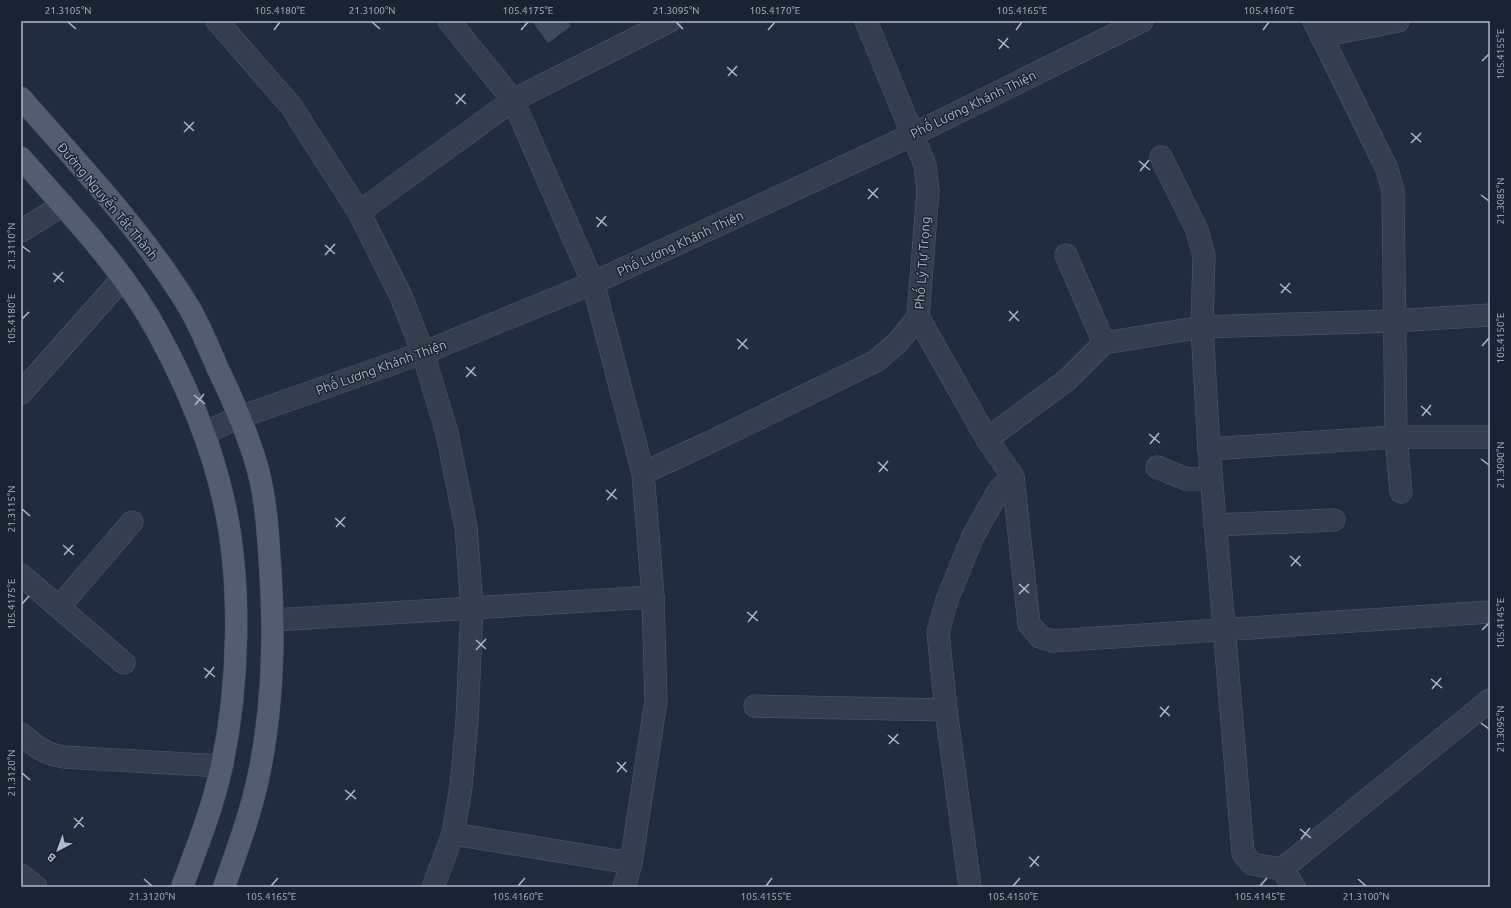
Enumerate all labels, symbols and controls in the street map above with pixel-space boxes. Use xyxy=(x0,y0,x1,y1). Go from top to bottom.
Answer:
text: 21.3105°N xyxy=(45,5,91,16)
text: 105.4180°E xyxy=(255,5,306,16)
text: 21.3100°N xyxy=(349,5,395,16)
text: 105.4175°E xyxy=(503,5,554,16)
text: 21.3095°N xyxy=(653,5,699,16)
text: 105.4170°E xyxy=(750,5,801,16)
text: 105.4165°E xyxy=(997,5,1048,16)
text: 105.4160°E xyxy=(1244,5,1295,16)
text: 105.4155°E xyxy=(1495,28,1506,79)
street label: Phố Lương Khánh Thiện xyxy=(907,66,1038,141)
street label: Đường Nguyễn Tất Thành xyxy=(55,138,163,262)
text: 21.3085°N xyxy=(1495,178,1506,224)
street label: Phố Lương Khánh Thiện xyxy=(614,206,746,279)
street label: Phố Lý Tự Trọng xyxy=(910,216,933,310)
text: 21.3110°N xyxy=(6,223,17,269)
text: 105.4180°E xyxy=(6,293,17,344)
text: 105.4150°E xyxy=(1495,312,1506,363)
street label: Phố Lương Khánh Thiện xyxy=(313,335,449,398)
text: 21.3090°N xyxy=(1495,442,1506,488)
text: 21.3115°N xyxy=(6,486,17,532)
text: 105.4175°E xyxy=(6,578,17,629)
text: 105.4145°E xyxy=(1495,597,1506,648)
text: 21.3095°N xyxy=(1495,706,1506,752)
text: 21.3120°N xyxy=(6,750,17,796)
north arrow xyxy=(38,830,78,870)
text: B xyxy=(45,851,58,864)
text: 21.3120°N xyxy=(129,891,175,902)
text: 105.4165°E xyxy=(246,891,297,902)
text: 105.4160°E xyxy=(493,891,544,902)
text: 105.4155°E xyxy=(741,891,792,902)
text: 105.4150°E xyxy=(988,891,1039,902)
text: 105.4145°E xyxy=(1235,891,1286,902)
text: 21.3100°N xyxy=(1343,891,1389,902)

